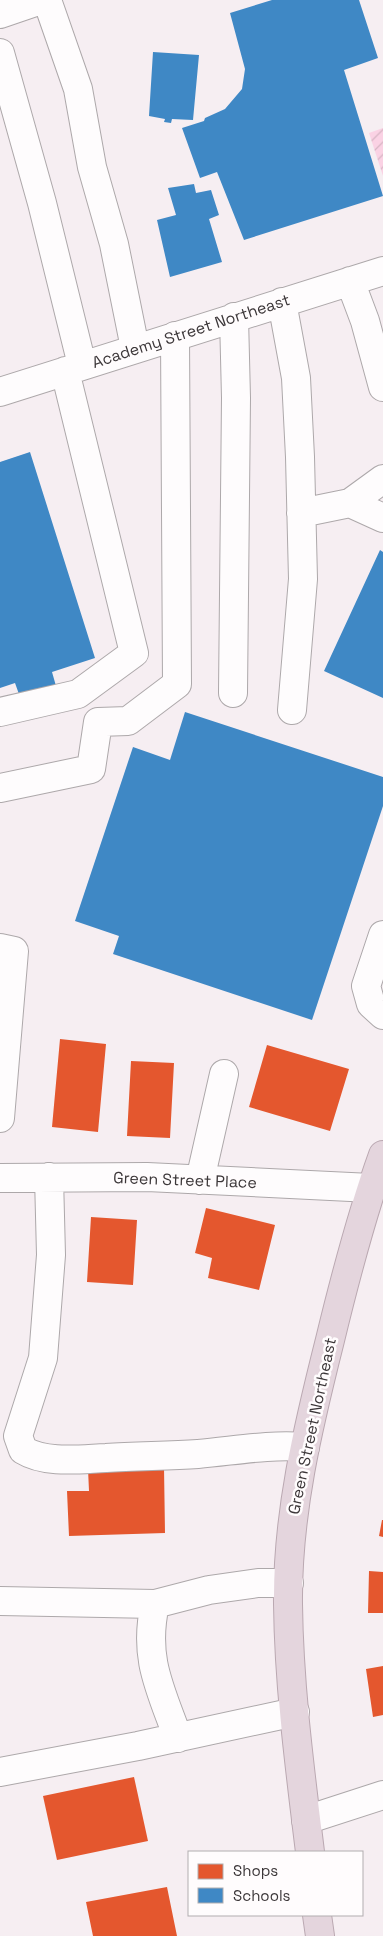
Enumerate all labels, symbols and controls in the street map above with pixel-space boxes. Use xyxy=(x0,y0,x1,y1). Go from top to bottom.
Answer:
street label: Academy Street Northeast xyxy=(89,289,293,373)
street label: Green Street Place xyxy=(113,1167,257,1193)
street label: Green Street Northeast xyxy=(283,1336,341,1516)
legend xyxy=(188,1851,363,1916)
text: Shops xyxy=(233,1861,278,1880)
text: Schools xyxy=(233,1886,291,1905)

